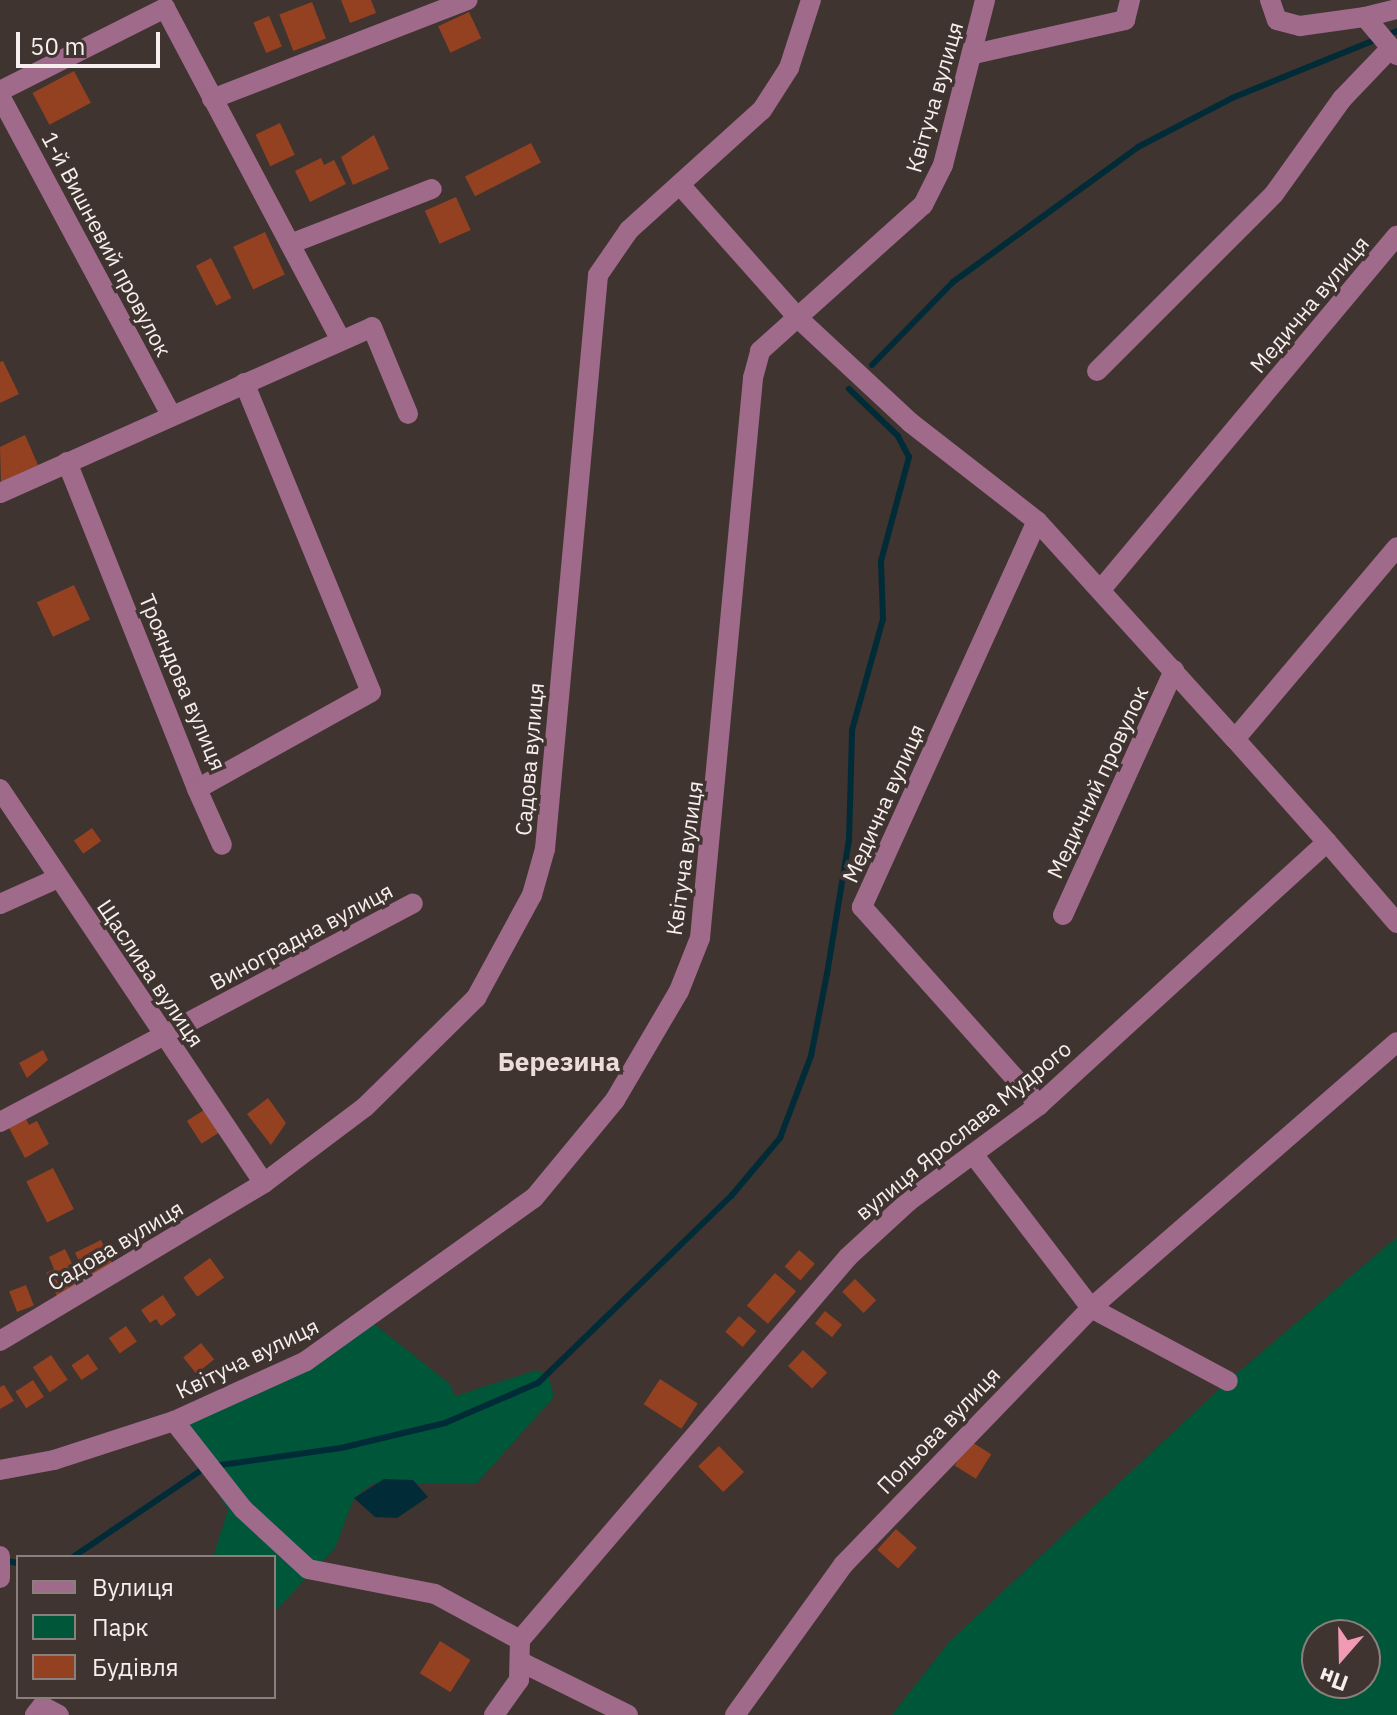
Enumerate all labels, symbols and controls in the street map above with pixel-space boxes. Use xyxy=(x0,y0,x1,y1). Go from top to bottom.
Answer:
scale bar xyxy=(20,16,164,66)
street label: Квітуча вулиця xyxy=(900,19,968,175)
text: 50 m xyxy=(30,30,85,62)
street label: 1-й Вишневий провулок xyxy=(37,127,177,361)
street label: Медична вулиця xyxy=(1244,230,1374,378)
street label: Трояндова вулиця xyxy=(134,590,232,774)
street label: Садова вулиця xyxy=(509,681,549,837)
street label: Медичний провулок xyxy=(1041,682,1153,882)
street label: Медична вулиця xyxy=(836,720,930,886)
street label: Квітуча вулиця xyxy=(660,779,708,937)
street label: Виноградна вулиця xyxy=(205,877,397,995)
street label: Щаслива вулиця xyxy=(92,894,210,1052)
street label: вулиця Ярослава Мудрого xyxy=(850,1035,1076,1225)
district label: Березина xyxy=(498,1046,620,1078)
street label: Садова вулиця xyxy=(42,1194,188,1296)
street label: Квітуча вулиця xyxy=(171,1312,323,1404)
street label: Польова вулиця xyxy=(871,1361,1005,1499)
legend xyxy=(16,1555,276,1699)
text: Вулиця xyxy=(92,1571,174,1603)
text: Парк xyxy=(92,1611,149,1643)
north arrow xyxy=(1301,1619,1381,1699)
text: Будівля xyxy=(92,1651,179,1683)
text: Пн xyxy=(1315,1662,1352,1699)

